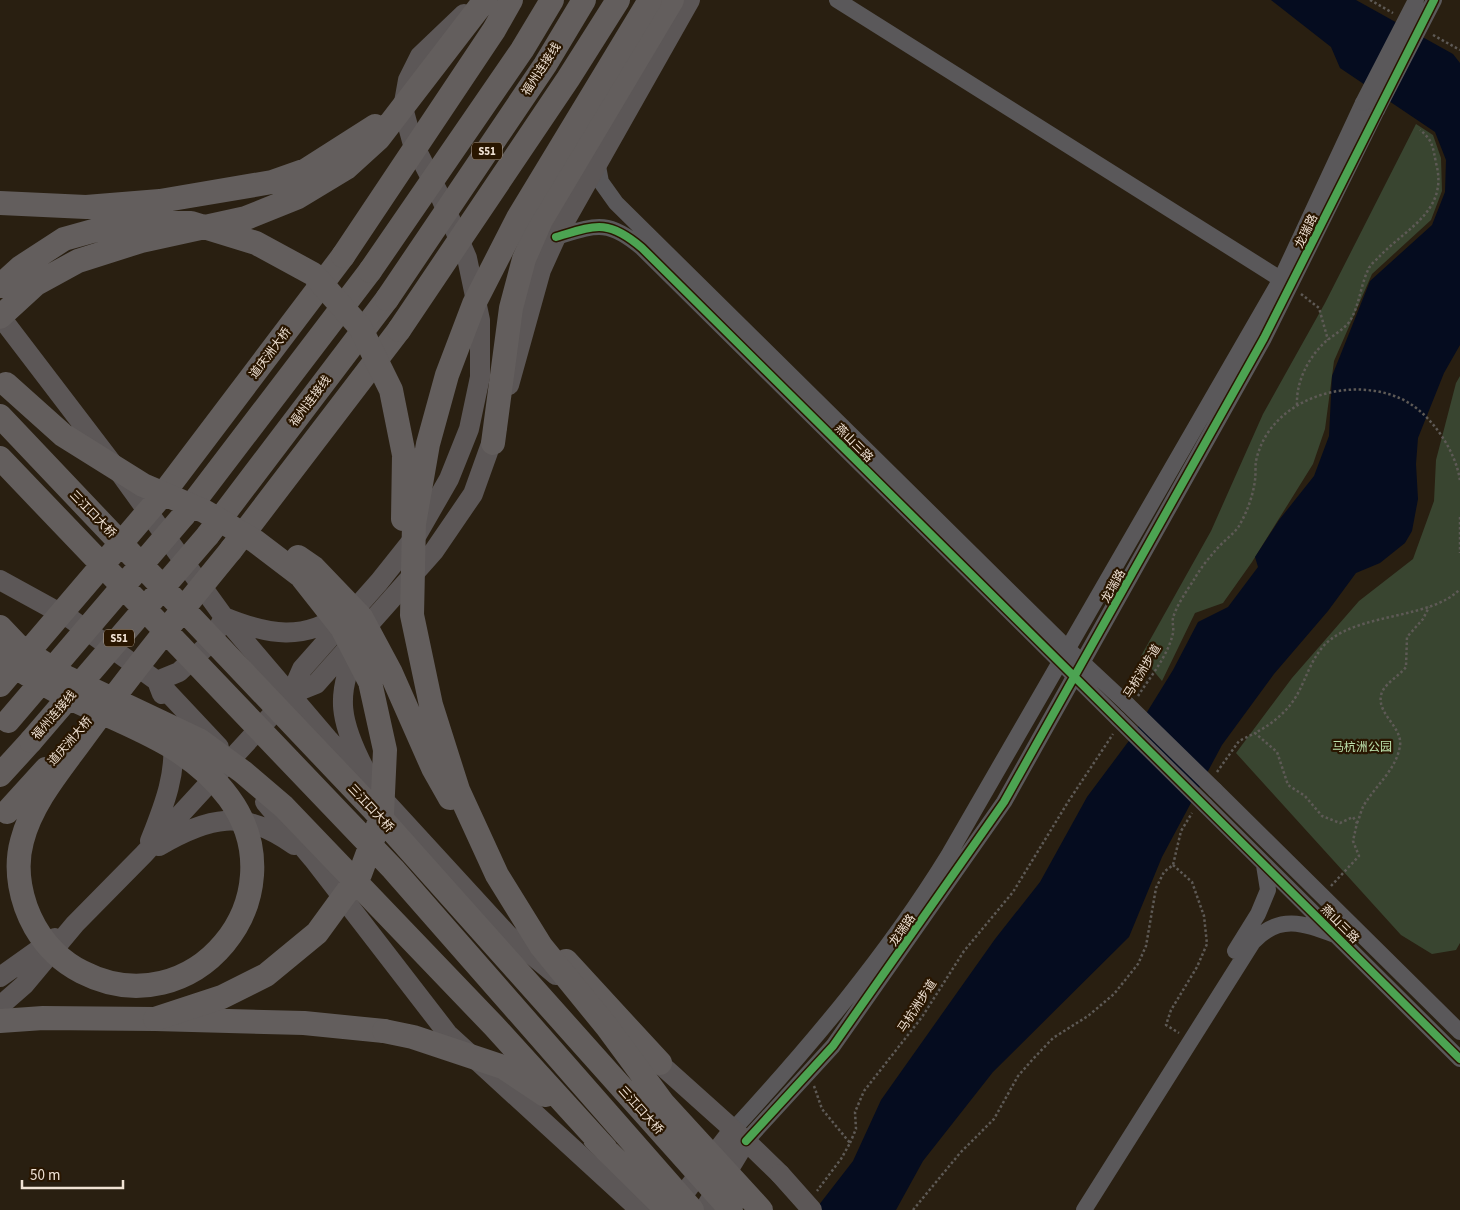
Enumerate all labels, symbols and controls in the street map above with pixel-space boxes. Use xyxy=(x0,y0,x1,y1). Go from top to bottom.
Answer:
street label: 福州连接线 xyxy=(518,39,565,99)
road number: S51 xyxy=(472,142,502,160)
street label: 龙瑞路 xyxy=(1291,211,1322,251)
street label: 道庆洲大桥 xyxy=(246,324,295,382)
street label: 福州连接线 xyxy=(286,372,335,430)
street label: 燕山三路 xyxy=(831,420,877,466)
street label: 三江口大桥 xyxy=(66,487,120,542)
street label: 龙瑞路 xyxy=(1097,566,1130,606)
road number: S51 xyxy=(104,630,134,646)
street label: 马杭洲步道 xyxy=(1120,641,1165,701)
street label: 福州连接线 xyxy=(28,687,80,744)
street label: 道庆洲大桥 xyxy=(44,713,96,770)
park label: 马杭洲公园 xyxy=(1332,739,1392,756)
street label: 三江口大桥 xyxy=(344,781,397,836)
street label: 燕山三路 xyxy=(1317,901,1363,947)
street label: 龙瑞路 xyxy=(885,911,920,950)
street label: 马杭洲步道 xyxy=(894,976,941,1036)
street label: 三江口大桥 xyxy=(614,1082,667,1138)
scale bar xyxy=(22,1158,124,1190)
text: 50 m xyxy=(30,1165,60,1186)

